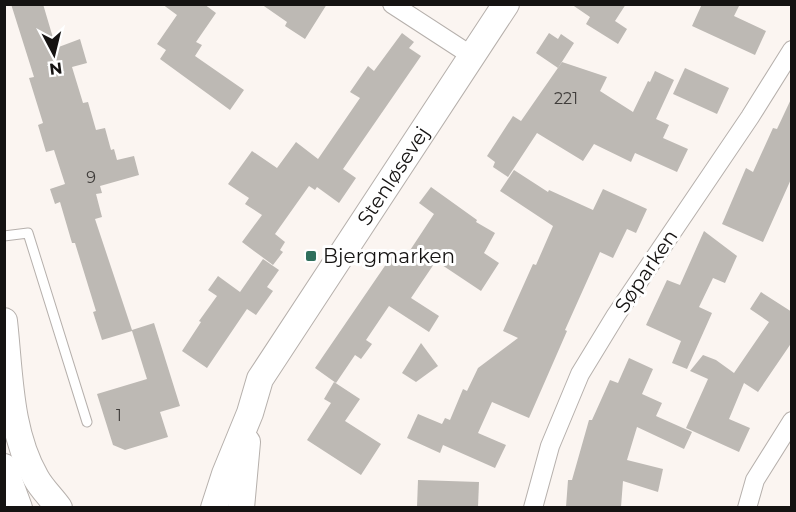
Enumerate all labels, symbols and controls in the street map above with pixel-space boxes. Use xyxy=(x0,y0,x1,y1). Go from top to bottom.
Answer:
north arrow xyxy=(24,24,84,84)
text: N xyxy=(48,58,63,79)
house number: 221 xyxy=(554,89,578,108)
street label: Stenløsevej xyxy=(352,122,434,230)
house number: 9 xyxy=(86,168,96,187)
street label: Søparken xyxy=(609,225,683,317)
place label: Bjergmarken xyxy=(323,244,455,268)
marker: Bjergmarken xyxy=(304,249,318,263)
house number: 1 xyxy=(116,406,122,425)

